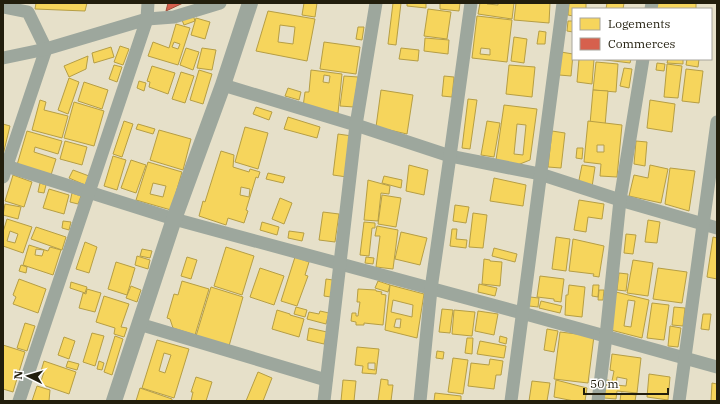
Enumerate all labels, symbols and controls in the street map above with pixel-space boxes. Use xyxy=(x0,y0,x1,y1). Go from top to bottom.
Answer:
legend xyxy=(572,8,712,60)
text: Logements xyxy=(608,16,671,31)
text: Commerces xyxy=(608,36,676,51)
north arrow xyxy=(8,356,48,396)
text: N xyxy=(11,370,25,380)
scale bar xyxy=(584,370,668,396)
text: 50 m xyxy=(590,376,619,391)

